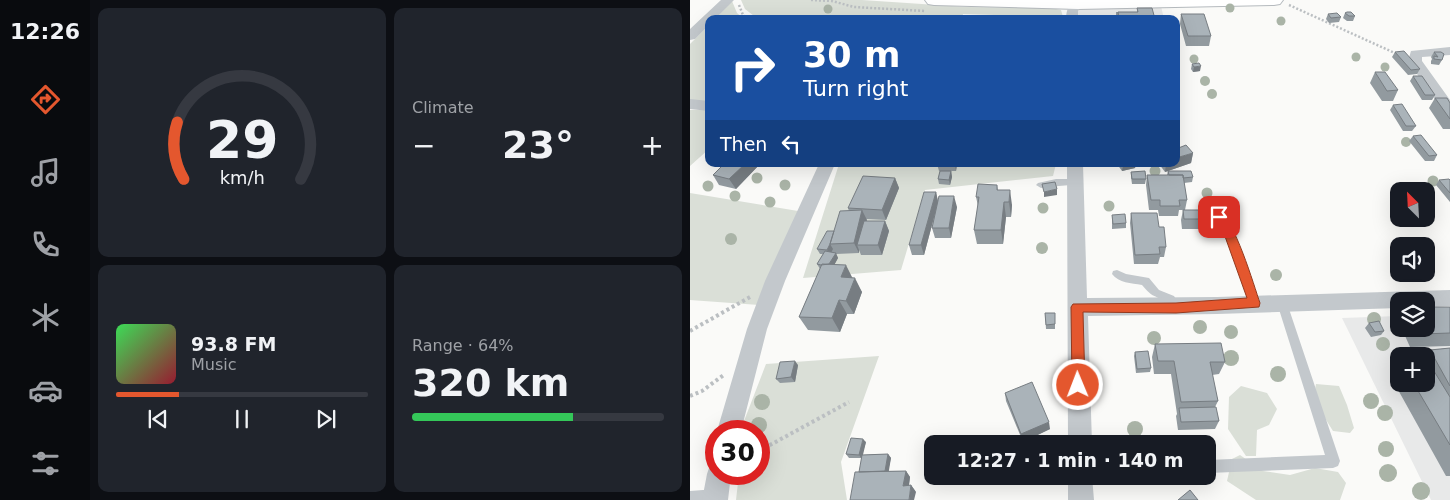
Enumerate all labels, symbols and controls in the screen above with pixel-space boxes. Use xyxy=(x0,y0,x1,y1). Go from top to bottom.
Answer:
text: 12:26 xyxy=(10,19,80,44)
icon: right xyxy=(720,35,785,100)
text: 30 m xyxy=(803,35,900,75)
text: Turn right xyxy=(803,76,908,101)
icon: directions xyxy=(28,82,63,117)
text: Climate xyxy=(412,98,474,117)
text: 29 xyxy=(206,110,278,170)
text: 23° xyxy=(502,123,574,167)
text: − xyxy=(412,129,435,162)
text: + xyxy=(641,129,664,162)
icon: left xyxy=(777,130,805,158)
text: Then xyxy=(720,133,767,155)
icon: music xyxy=(28,155,63,190)
text: km/h xyxy=(219,167,265,188)
north arrow xyxy=(1390,182,1435,228)
map controls xyxy=(1390,182,1435,392)
pin xyxy=(1198,196,1240,238)
icon: arrive xyxy=(1205,203,1233,231)
icon: phone xyxy=(28,227,63,262)
button: sound xyxy=(1390,237,1435,282)
button: layers xyxy=(1390,292,1435,337)
icon: climate xyxy=(28,300,63,335)
text: 93.8 FM xyxy=(191,333,276,355)
text: Range · 64% xyxy=(412,336,514,355)
button: + xyxy=(1390,347,1435,392)
text: Music xyxy=(191,355,237,374)
position arrow xyxy=(1051,358,1103,410)
text: 320 km xyxy=(412,361,569,405)
icon: car xyxy=(28,373,63,408)
icon: previous xyxy=(144,405,172,433)
icon: pause xyxy=(228,405,256,433)
icon: next xyxy=(312,405,340,433)
speed limit sign: 30 xyxy=(705,420,770,485)
icon: filters xyxy=(28,446,63,481)
text: 12:27 · 1 min · 140 m xyxy=(956,449,1184,471)

